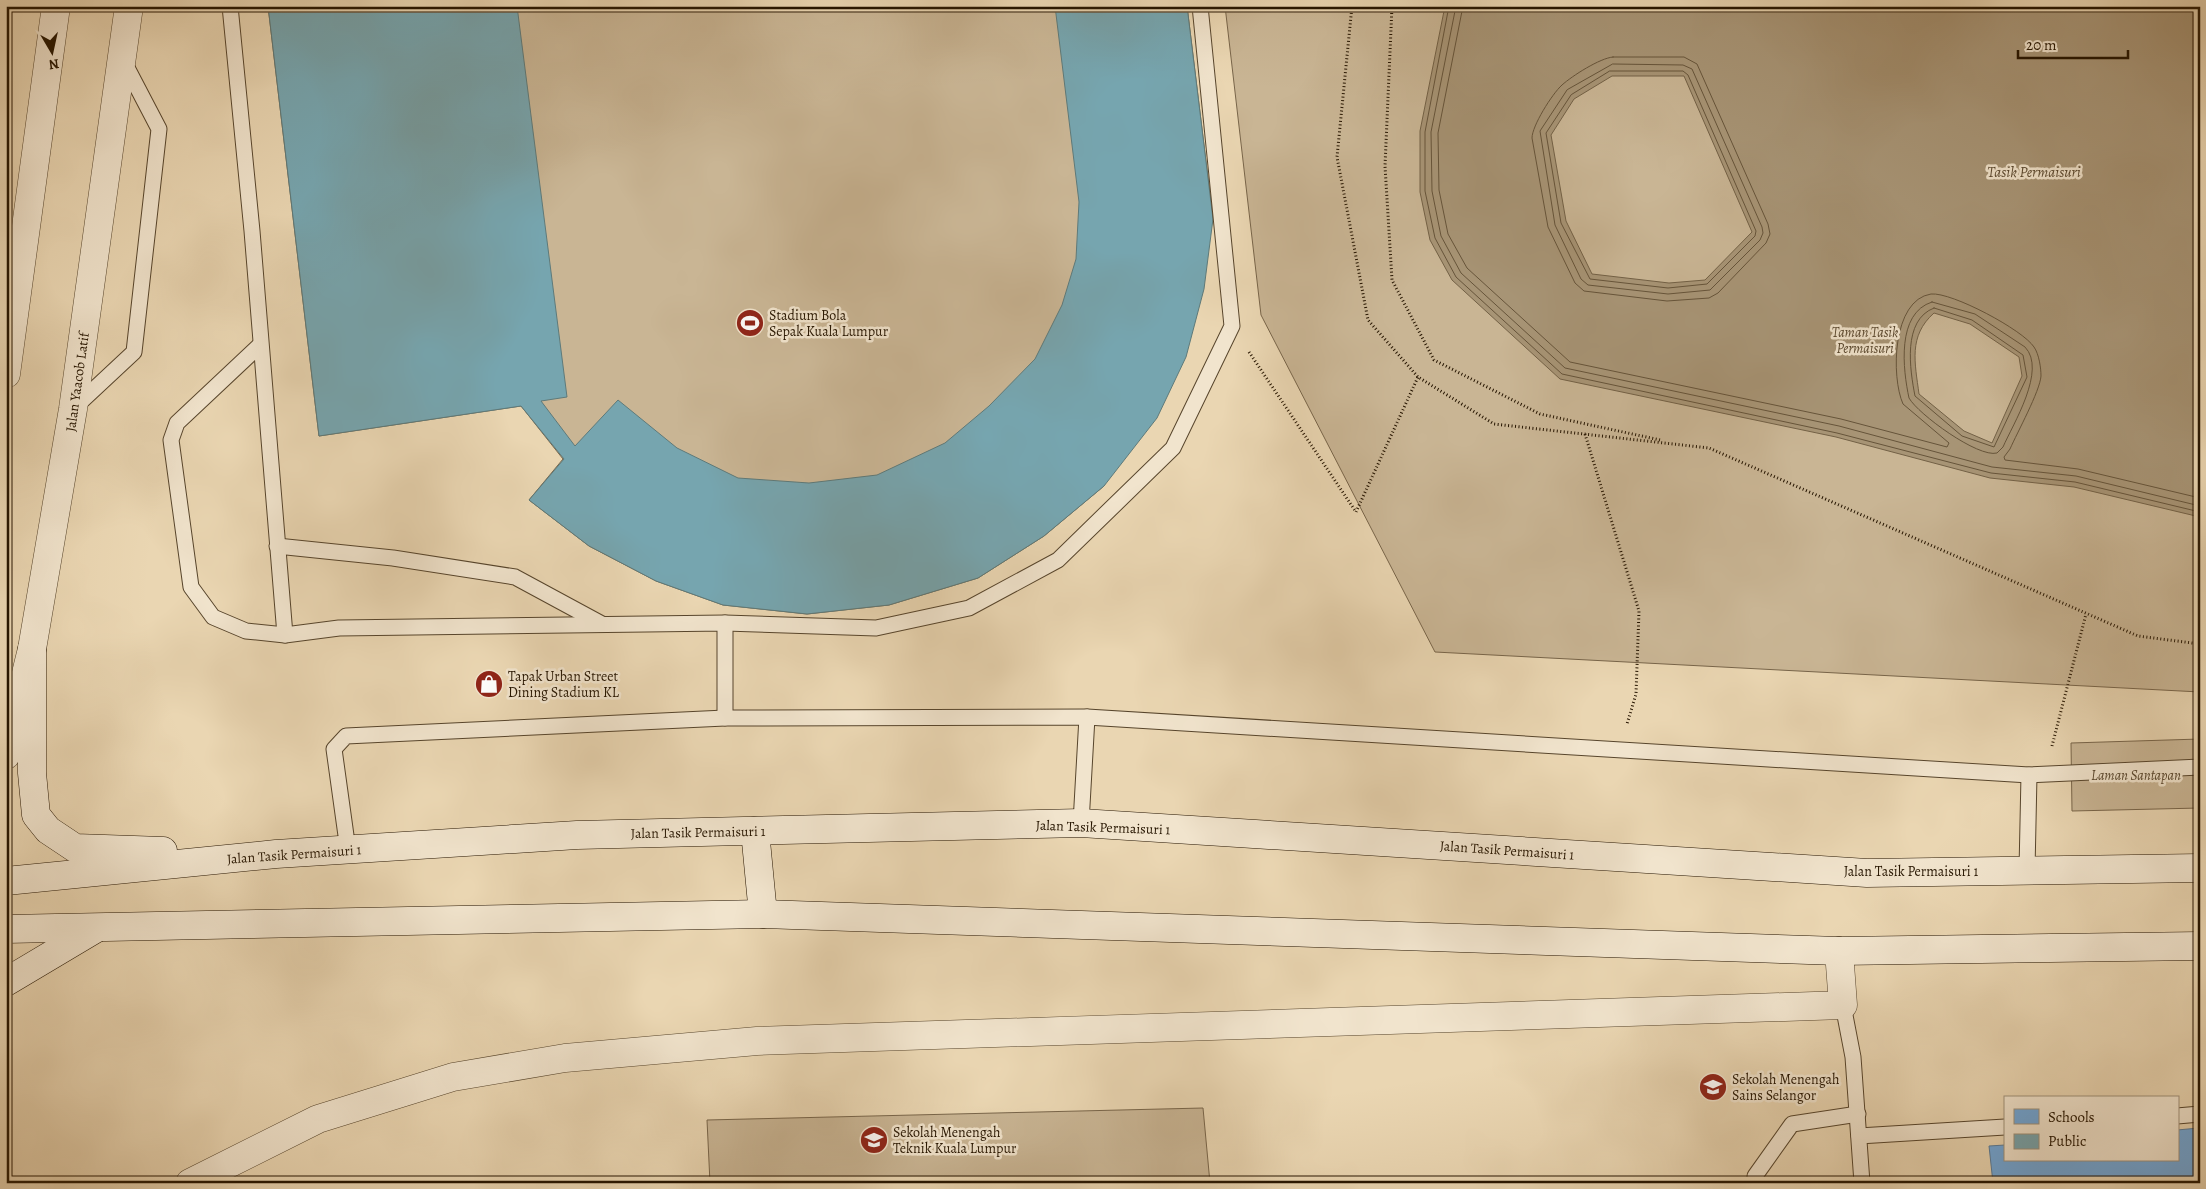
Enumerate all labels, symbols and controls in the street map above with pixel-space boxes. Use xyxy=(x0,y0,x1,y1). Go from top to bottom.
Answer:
north arrow xyxy=(28,28,78,78)
scale bar xyxy=(2018,28,2128,60)
text: 20 m xyxy=(2026,35,2057,55)
text: N xyxy=(47,54,60,75)
water label: Tasik Permaisuri xyxy=(1987,162,2081,182)
place label: Stadium Bola Sepak Kuala Lumpur xyxy=(769,306,889,341)
sports icon: Stadium Bola Sepak Kuala Lumpur xyxy=(735,308,765,338)
park label: Taman Tasik Permaisuri xyxy=(1832,323,1898,358)
street label: Jalan Yaacob Latif xyxy=(61,329,94,433)
place label: Tapak Urban Street Dining Stadium KL xyxy=(508,667,620,702)
shop icon: Tapak Urban Street Dining Stadium KL xyxy=(474,669,504,699)
park label: Laman Santapan xyxy=(2091,766,2181,785)
street label: Jalan Tasik Permaisuri 1 xyxy=(1035,816,1171,839)
street label: Jalan Tasik Permaisuri 1 xyxy=(630,822,766,843)
street label: Jalan Tasik Permaisuri 1 xyxy=(1439,836,1575,865)
street label: Jalan Tasik Permaisuri 1 xyxy=(226,840,362,869)
street label: Jalan Tasik Permaisuri 1 xyxy=(1844,862,1979,881)
place label: Sekolah Menengah Sains Selangor xyxy=(1732,1070,1840,1105)
school or university icon: Sekolah Menengah Sains Selangor xyxy=(1698,1072,1728,1102)
legend xyxy=(2004,1096,2178,1162)
text: Schools xyxy=(2048,1107,2095,1127)
place label: Sekolah Menengah Teknik Kuala Lumpur xyxy=(893,1123,1017,1158)
school or university icon: Sekolah Menengah Teknik Kuala Lumpur xyxy=(859,1125,889,1155)
text: Public xyxy=(2048,1131,2086,1151)

